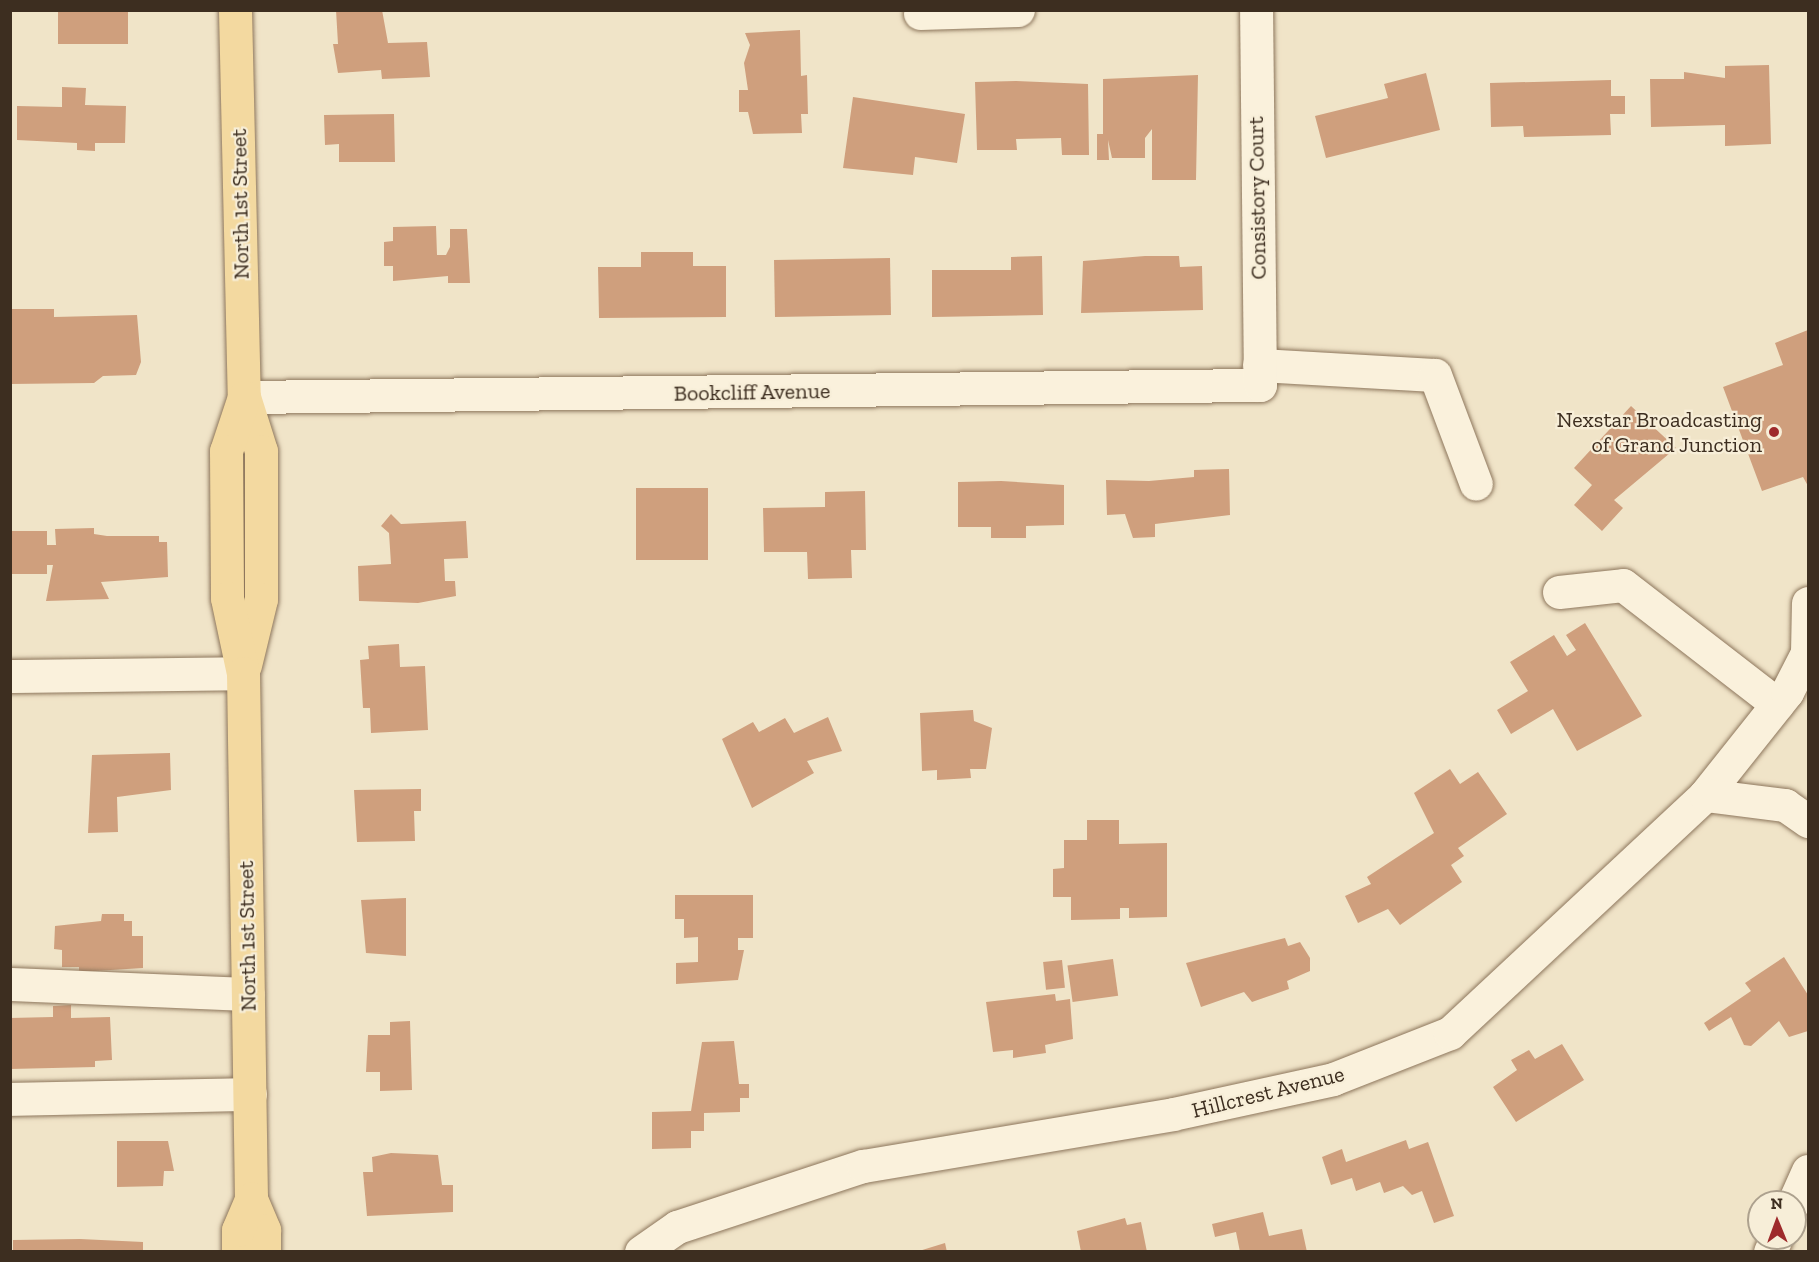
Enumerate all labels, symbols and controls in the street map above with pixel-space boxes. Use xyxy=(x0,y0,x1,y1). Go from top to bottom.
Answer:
street label: Consistory Court xyxy=(1242,116,1272,280)
street label: North 1st Street xyxy=(225,128,255,280)
street label: Bookcliff Avenue xyxy=(673,377,831,407)
place label: Nexstar Broadcasting of Grand Junction xyxy=(1556,406,1762,458)
marker: Nexstar Broadcasting of Grand Junction xyxy=(1767,425,1781,439)
street label: North 1st Street xyxy=(232,860,262,1012)
street label: Hillcrest Avenue xyxy=(1189,1060,1347,1124)
north arrow xyxy=(1747,1190,1807,1250)
text: N xyxy=(1770,1194,1783,1213)

